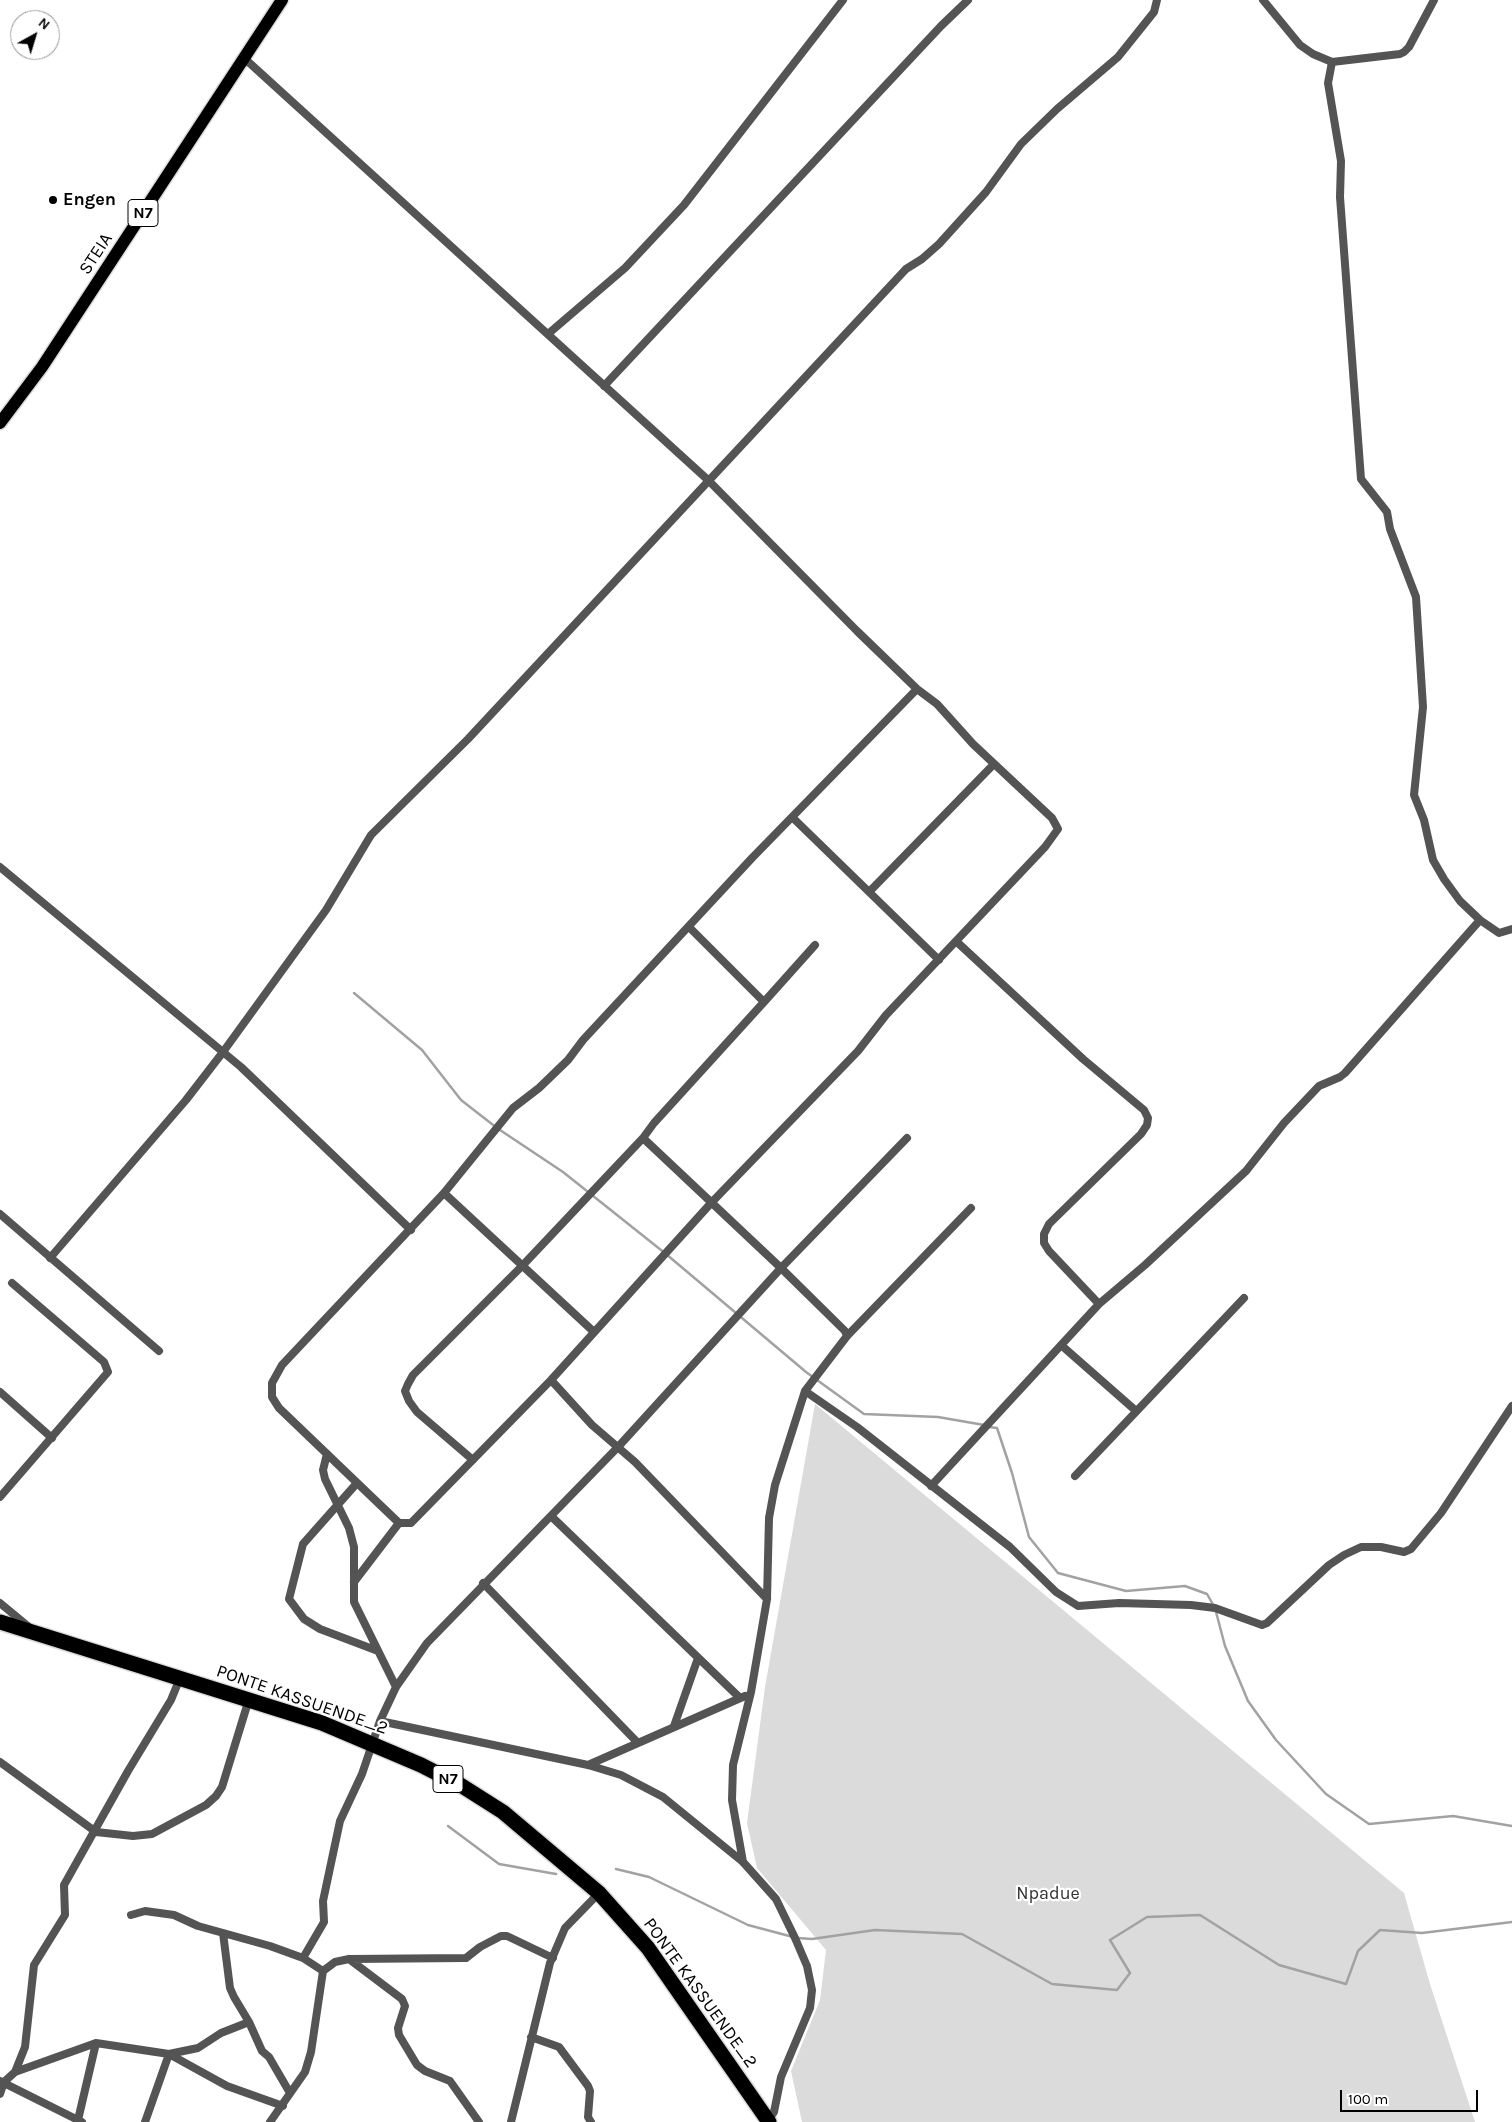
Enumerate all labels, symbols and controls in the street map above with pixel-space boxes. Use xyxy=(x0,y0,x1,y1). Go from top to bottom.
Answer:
north arrow xyxy=(10,10,60,60)
text: N xyxy=(35,14,53,33)
place label: Engen xyxy=(63,189,116,211)
marker: Engen xyxy=(47,194,59,206)
road number: N7 xyxy=(128,200,158,227)
street label: STEIA xyxy=(75,229,117,279)
street label: PONTE KASSUENDE_2 xyxy=(213,1660,391,1740)
road number: N7 xyxy=(433,1766,463,1792)
park label: Npadue xyxy=(1016,1883,1080,1905)
street label: PONTE KASSUENDE_2 xyxy=(638,1914,762,2072)
scale bar xyxy=(1342,2080,1480,2112)
text: 100 m xyxy=(1348,2090,1388,2108)

